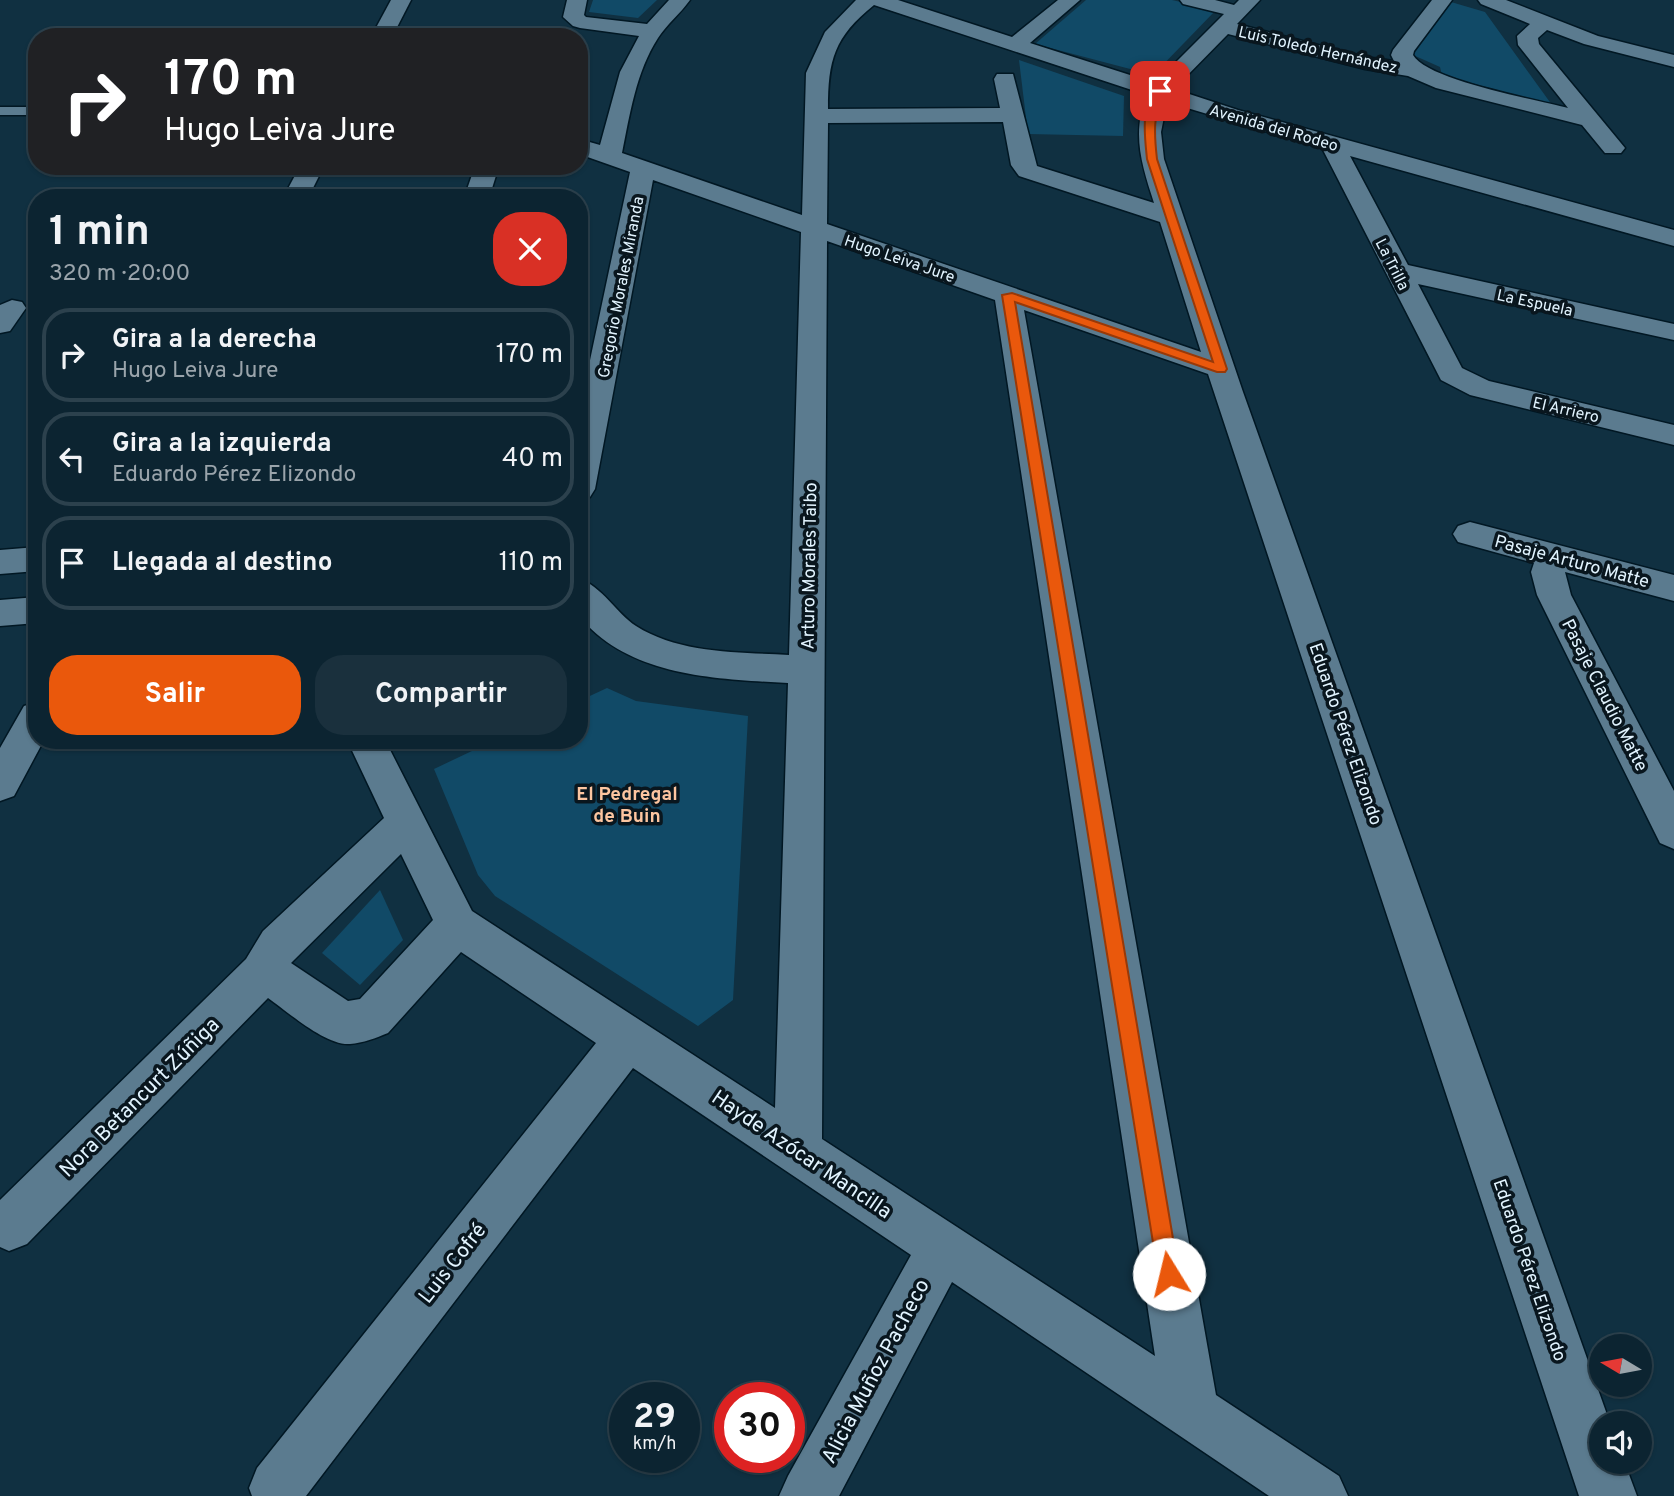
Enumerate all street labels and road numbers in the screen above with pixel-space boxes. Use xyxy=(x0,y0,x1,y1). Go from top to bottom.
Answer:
street label: Luis Toledo Hernández xyxy=(1236,23,1399,79)
street label: Avenida del Rodeo xyxy=(1207,101,1340,157)
street label: Gregorio Morales Miranda xyxy=(595,195,649,380)
street label: Hugo Leiva Jure xyxy=(841,232,957,288)
street label: La Trilla xyxy=(1370,236,1413,294)
street label: La Espuela xyxy=(1495,286,1574,322)
street label: El Arriero xyxy=(1530,394,1601,428)
street label: Arturo Morales Taibo xyxy=(798,482,823,650)
street label: Pasaje Arturo Matte xyxy=(1492,531,1652,594)
street label: Pasaje Claudio Matte xyxy=(1555,616,1652,776)
street label: Eduardo Pérez Elizondo xyxy=(1303,640,1387,829)
street label: Nora Betancurt Zúñiga xyxy=(54,1012,226,1184)
street label: Hayde Azócar Mancilla xyxy=(706,1085,897,1226)
street label: Eduardo Pérez Elizondo xyxy=(1487,1176,1571,1365)
street label: Luis Cofré xyxy=(413,1218,493,1310)
street label: Alicia Muñoz Pacheco xyxy=(816,1275,936,1469)

